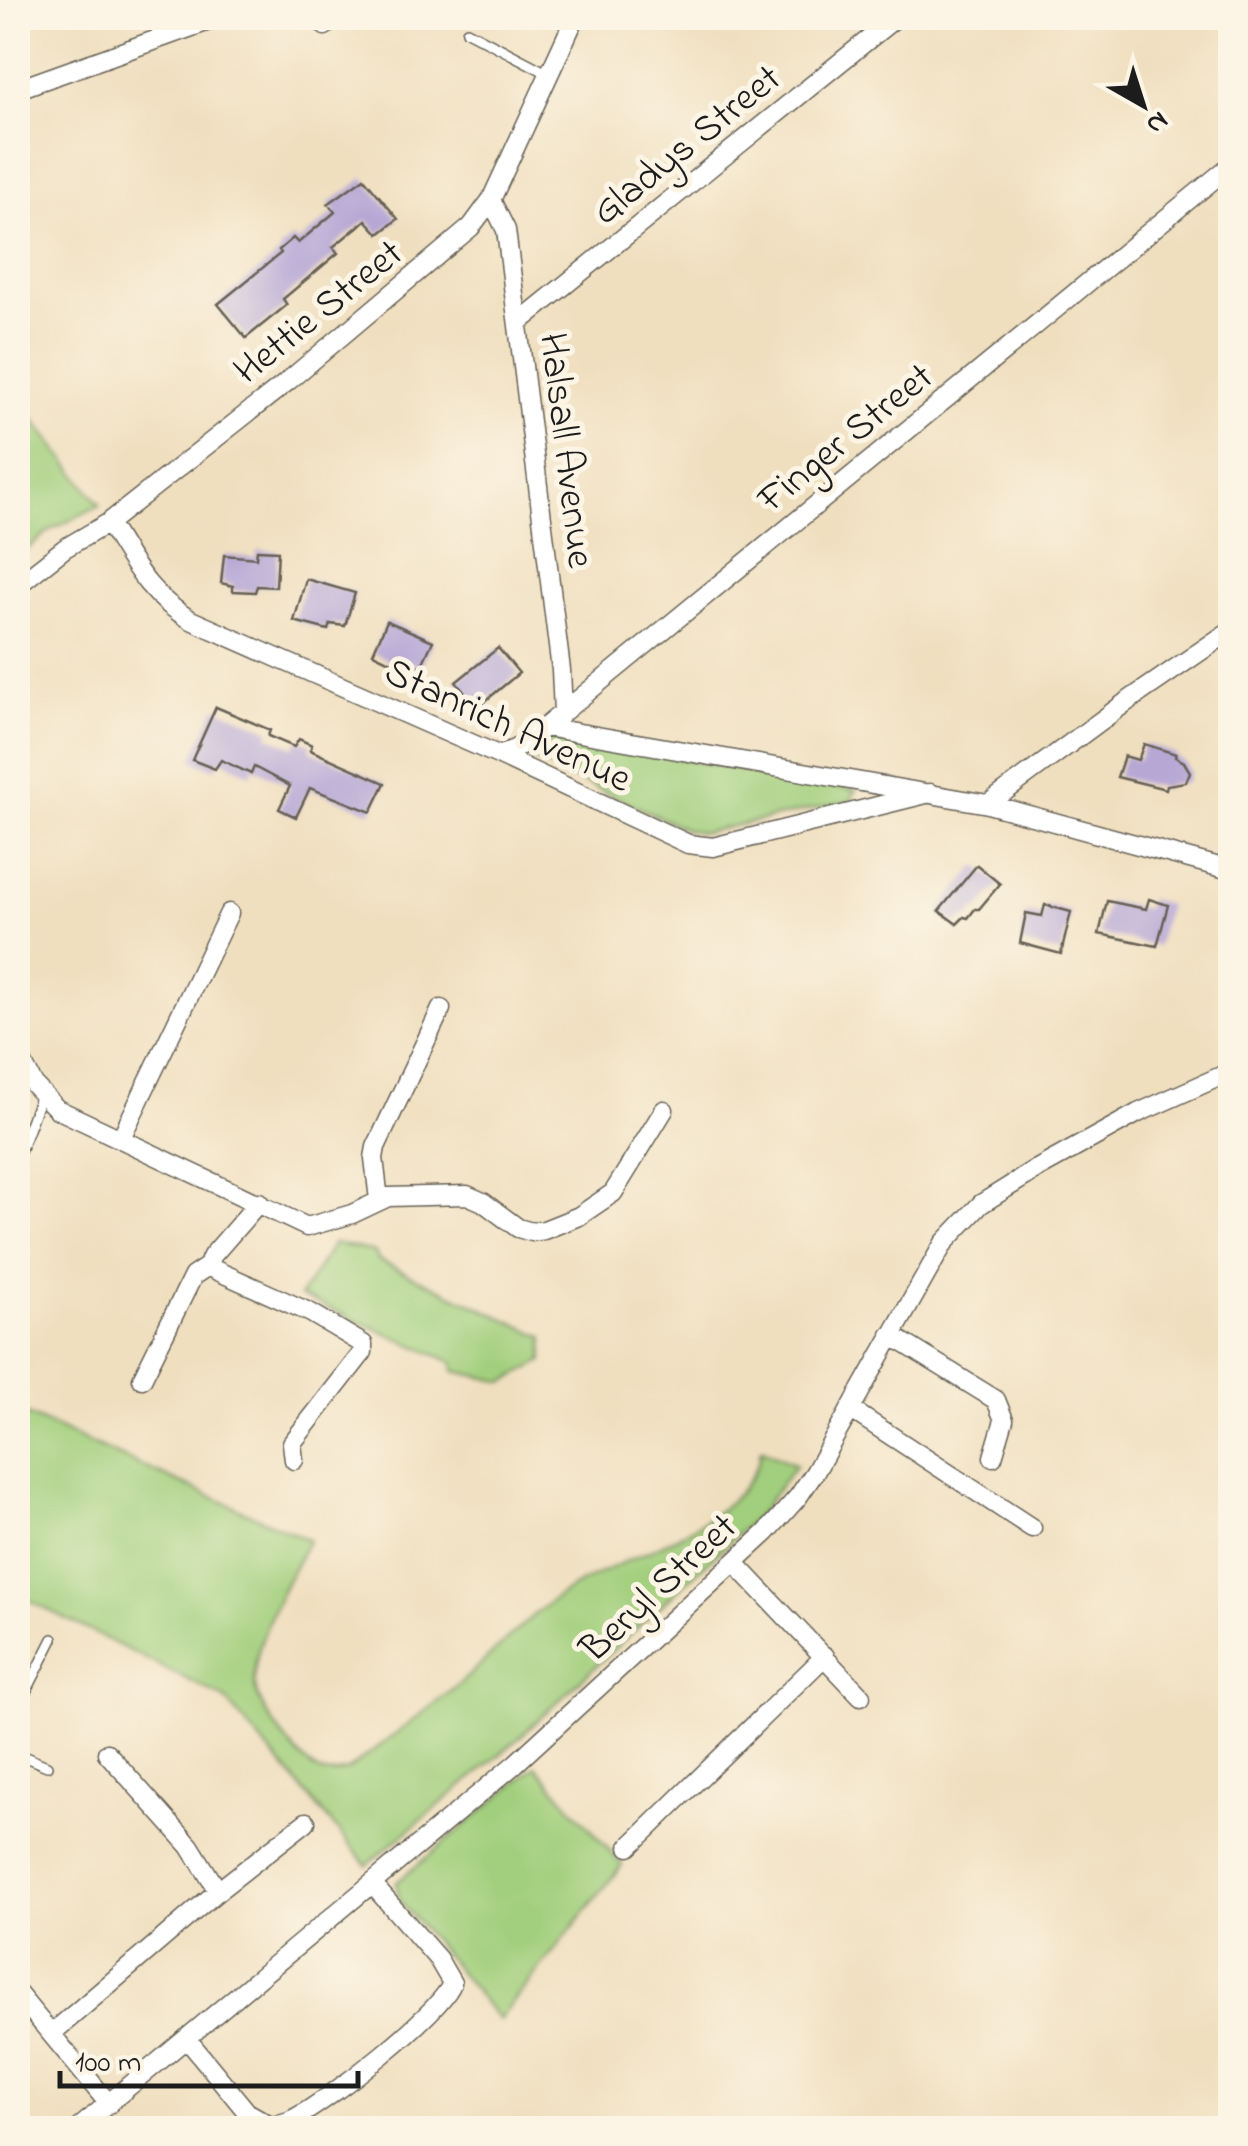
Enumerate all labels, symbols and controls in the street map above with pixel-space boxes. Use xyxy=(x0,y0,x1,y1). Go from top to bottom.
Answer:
street label: Gladys Street xyxy=(580,51,795,242)
north arrow xyxy=(1093,55,1193,155)
text: N xyxy=(1136,100,1177,144)
street label: Hettie Street xyxy=(222,226,418,401)
street label: Halsall Avenue xyxy=(521,330,608,572)
street label: Finger Street xyxy=(745,350,948,530)
street label: Stanrich Avenue xyxy=(374,644,640,810)
street label: Beryl Street xyxy=(567,1501,752,1679)
scale bar xyxy=(60,2026,358,2088)
text: 100 m xyxy=(75,2042,141,2086)

